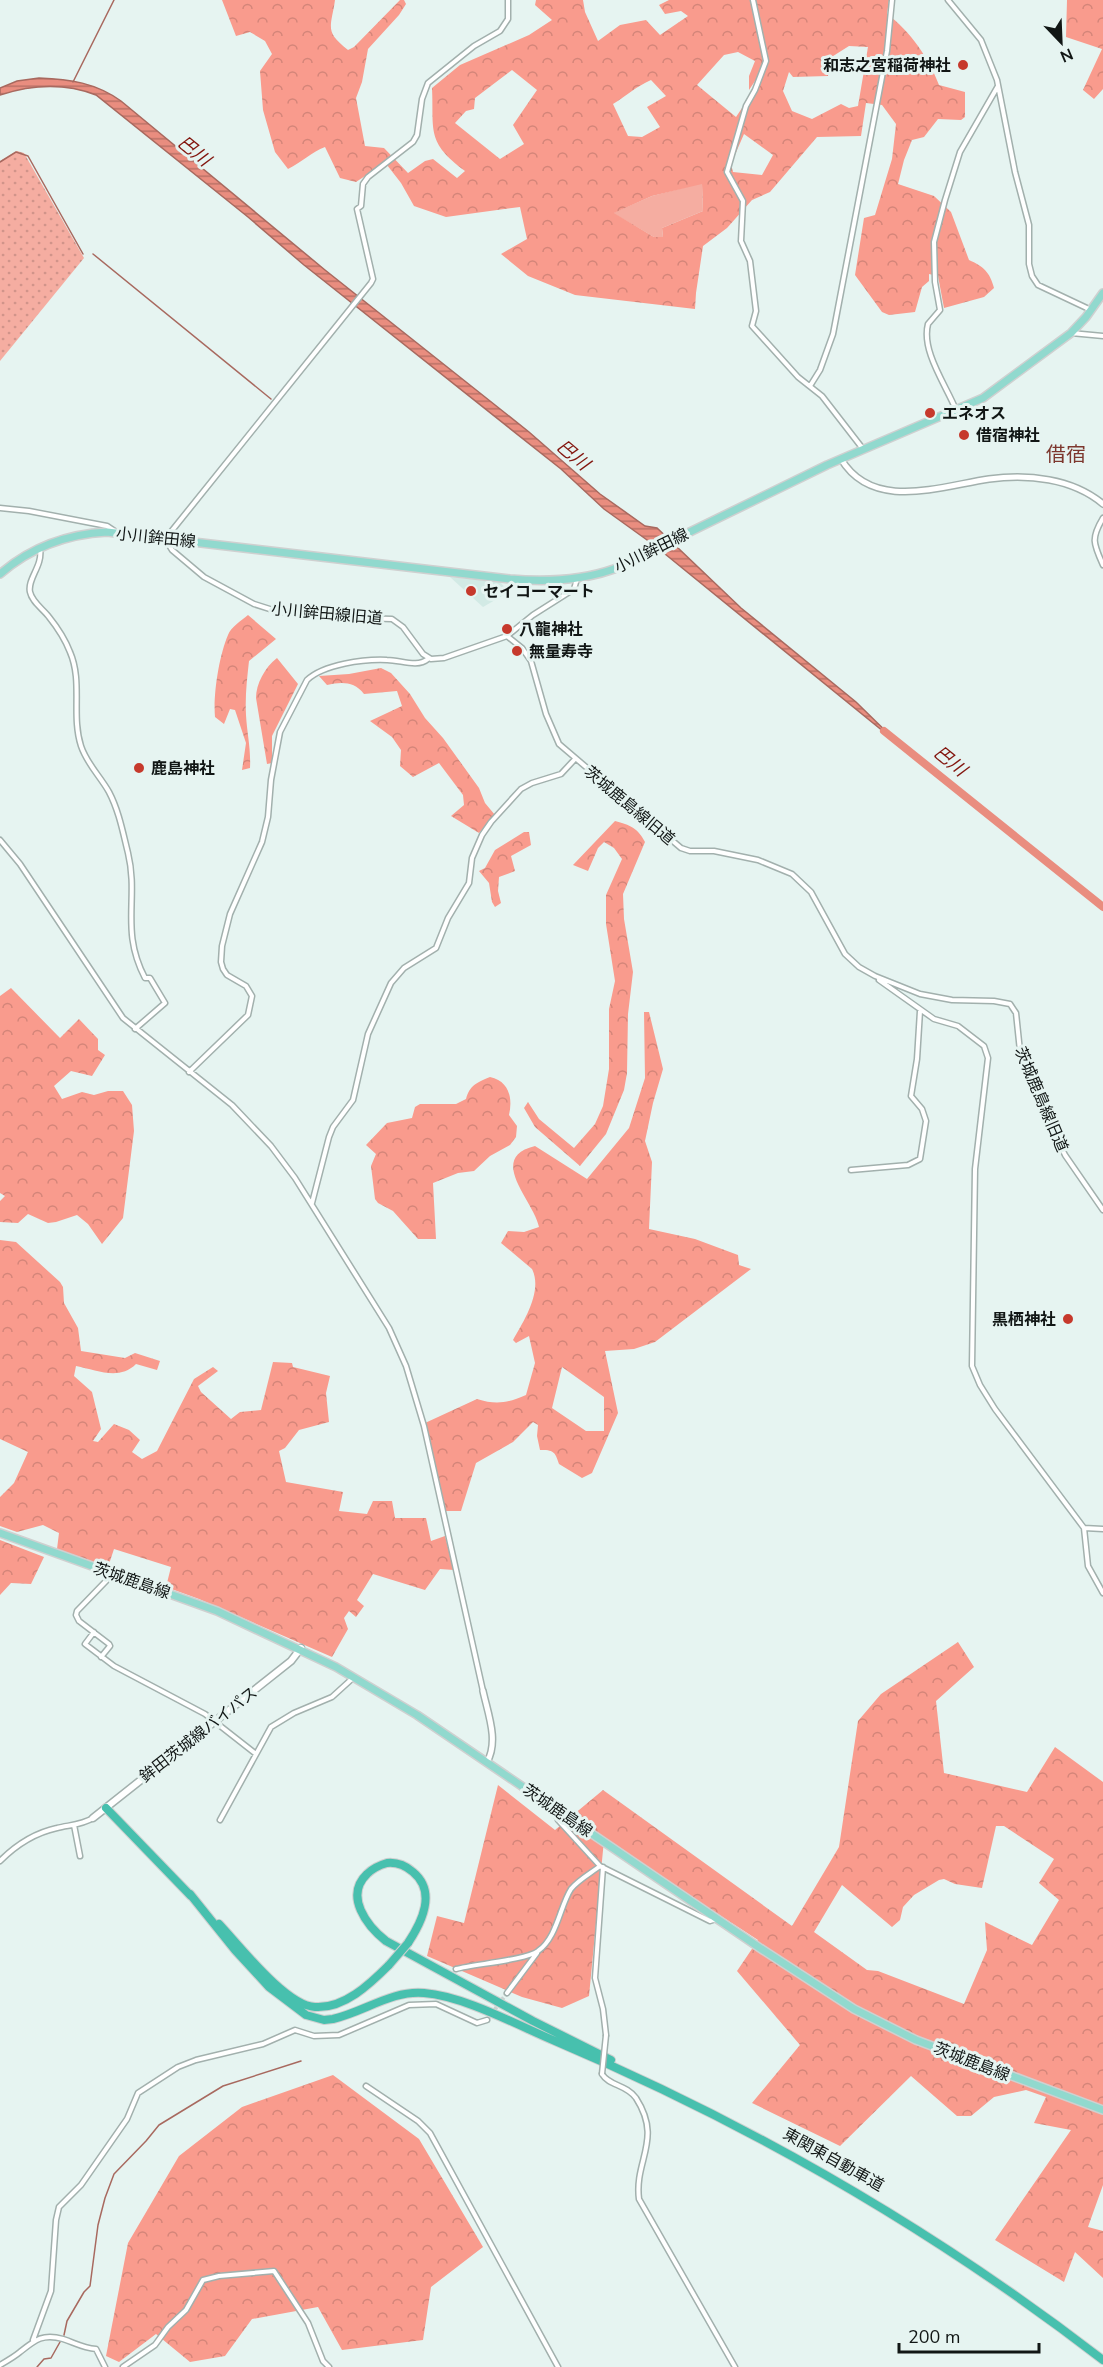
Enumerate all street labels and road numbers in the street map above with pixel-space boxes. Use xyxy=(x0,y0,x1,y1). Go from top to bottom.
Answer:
street label: 小川鉾田線 xyxy=(115,523,197,553)
street label: 小川鉾田線 xyxy=(611,523,692,578)
street label: 小川鉾田線旧道 xyxy=(270,598,384,630)
street label: 茨城鹿島線旧道 xyxy=(579,761,679,850)
street label: 茨城鹿島線旧道 xyxy=(1009,1044,1073,1155)
street label: 茨城鹿島線 xyxy=(90,1558,173,1604)
street label: 鉾田茨城線バイパス xyxy=(135,1682,262,1788)
street label: 茨城鹿島線 xyxy=(518,1779,597,1842)
street label: 茨城鹿島線 xyxy=(930,2037,1013,2087)
street label: 東関東自動車道 xyxy=(779,2123,888,2197)

